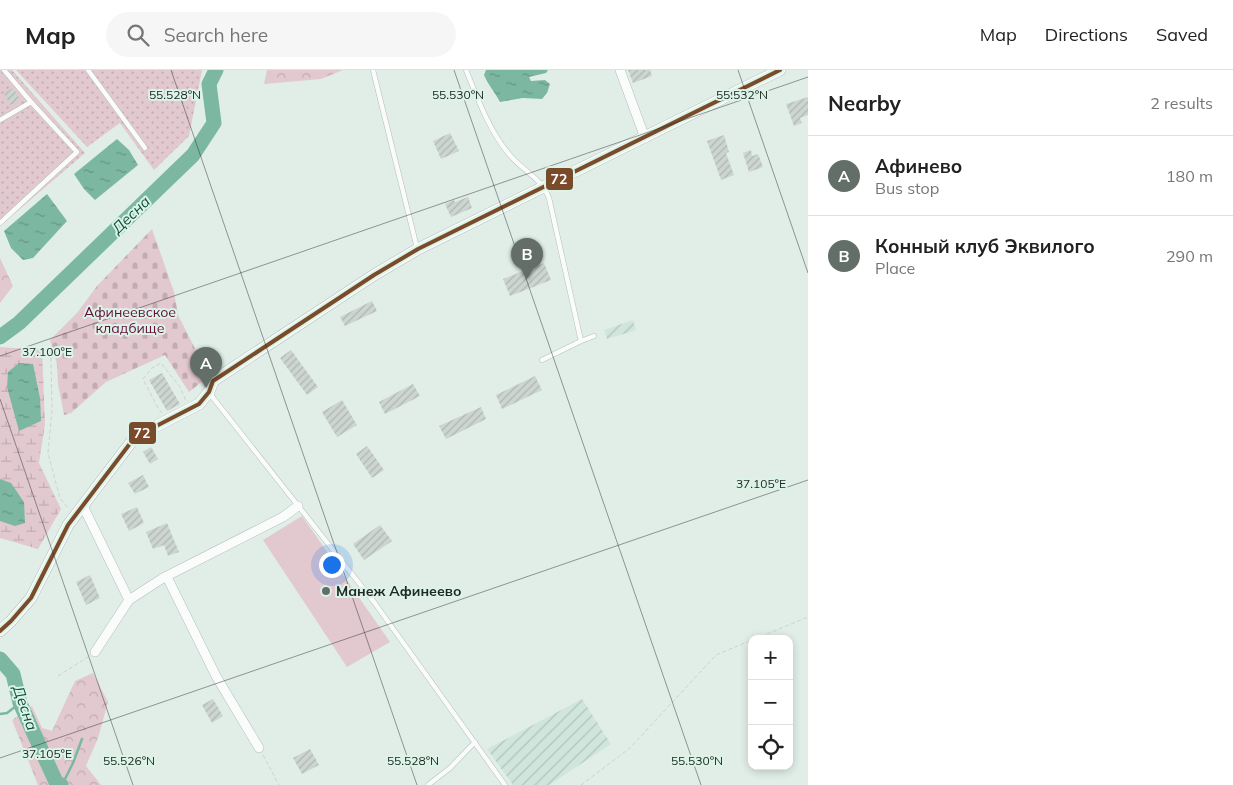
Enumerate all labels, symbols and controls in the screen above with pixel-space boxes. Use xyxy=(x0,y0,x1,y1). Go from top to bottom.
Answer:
search box xyxy=(106,12,456,57)
text: Map xyxy=(25,20,76,50)
icon: search xyxy=(124,21,152,49)
text: Search here xyxy=(164,23,268,47)
text: Map xyxy=(980,23,1017,46)
text: Directions xyxy=(1045,23,1128,46)
text: Saved xyxy=(1156,23,1208,46)
text: 55.528°N xyxy=(149,87,201,102)
text: 55.530°N xyxy=(432,87,484,102)
text: 55.532°N xyxy=(716,87,768,102)
text: Nearby xyxy=(828,90,901,116)
text: 2 results xyxy=(1150,93,1213,113)
text: Афинево xyxy=(875,154,962,178)
text: A xyxy=(838,166,850,186)
text: 180 m xyxy=(1166,166,1213,186)
line badge: 72 xyxy=(545,167,574,191)
text: 72 xyxy=(551,170,567,188)
text: Bus stop xyxy=(875,178,939,198)
water label: Десна xyxy=(107,192,154,238)
text: Конный клуб Эквилого xyxy=(875,234,1095,258)
pin: B xyxy=(511,238,543,279)
text: B xyxy=(838,246,850,266)
text: 290 m xyxy=(1166,246,1213,266)
text: Place xyxy=(875,258,915,278)
park label: Афинеевское кладбище xyxy=(84,303,176,337)
text: 37.100°E xyxy=(22,344,72,359)
pin: A xyxy=(190,347,222,388)
line badge: 72 xyxy=(128,421,157,445)
text: 72 xyxy=(134,424,150,442)
text: 37.105°E xyxy=(736,476,786,491)
your location xyxy=(319,552,345,578)
place label: Манеж Афинеево xyxy=(336,582,461,600)
marker: Манеж Афинеево xyxy=(320,585,332,597)
map controls xyxy=(748,635,793,770)
button: + xyxy=(748,635,793,680)
button: − xyxy=(748,680,793,725)
water label: Десна xyxy=(9,682,42,733)
button: locate xyxy=(748,725,793,770)
text: 37.105°E xyxy=(22,746,72,761)
text: 55.526°N xyxy=(103,753,155,768)
text: 55.528°N xyxy=(387,753,439,768)
text: 55.530°N xyxy=(671,753,723,768)

